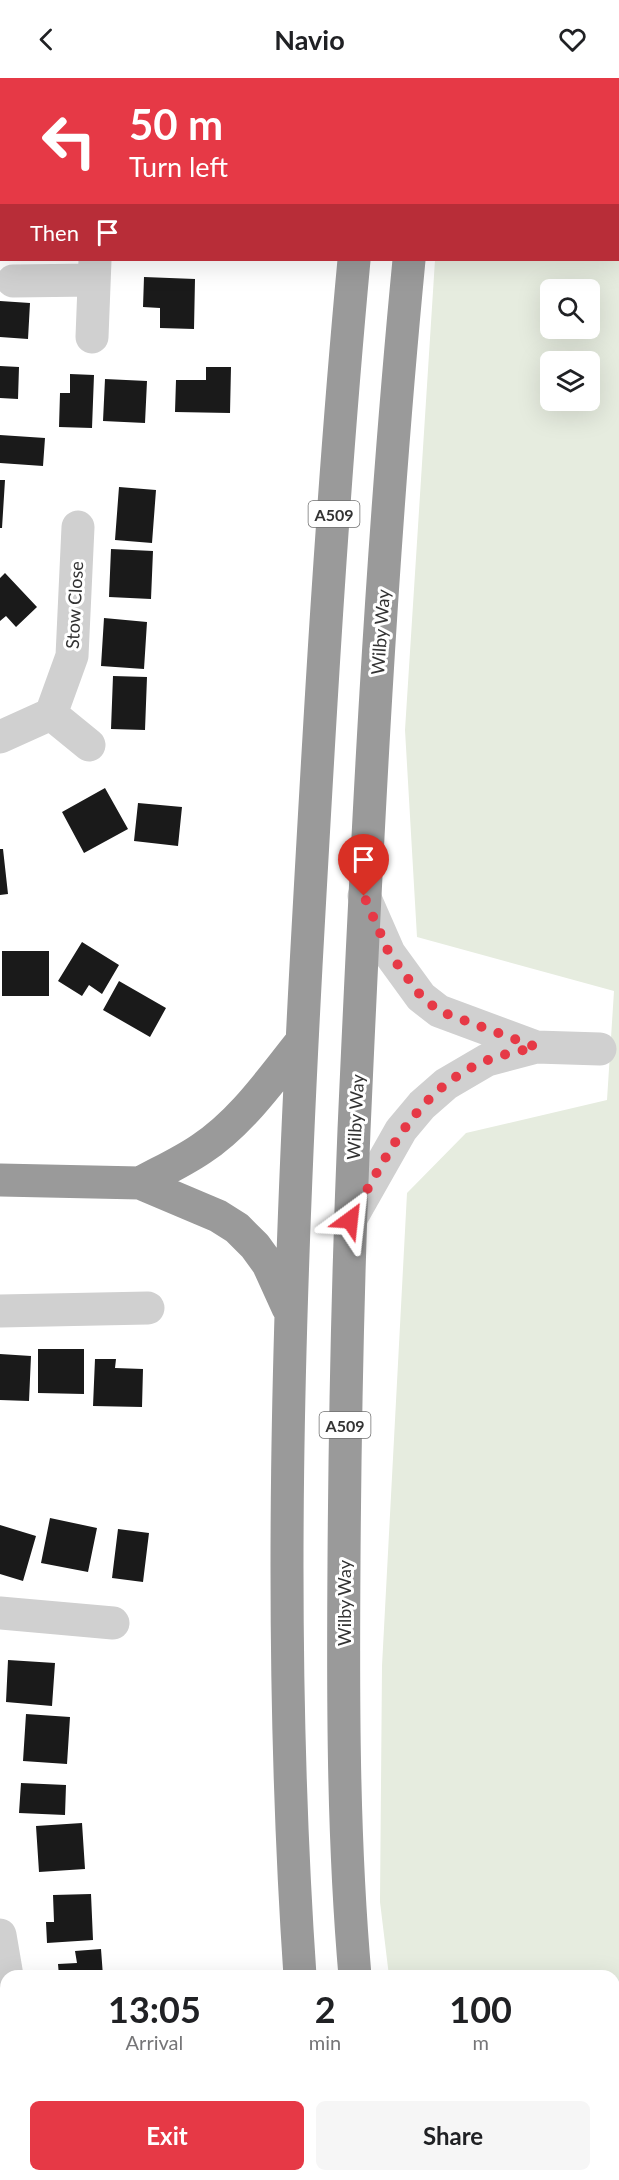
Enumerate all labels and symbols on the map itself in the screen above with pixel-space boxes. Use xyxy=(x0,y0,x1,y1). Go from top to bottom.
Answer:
road number: A509 xyxy=(308,501,360,527)
street label: Stow Close xyxy=(61,560,87,650)
street label: Wilby Way xyxy=(366,588,394,676)
pin xyxy=(338,834,389,896)
street label: Wilby Way xyxy=(342,1073,368,1160)
position arrow xyxy=(318,1188,382,1252)
road number: A509 xyxy=(320,1412,370,1438)
street label: Wilby Way xyxy=(333,1559,355,1646)

